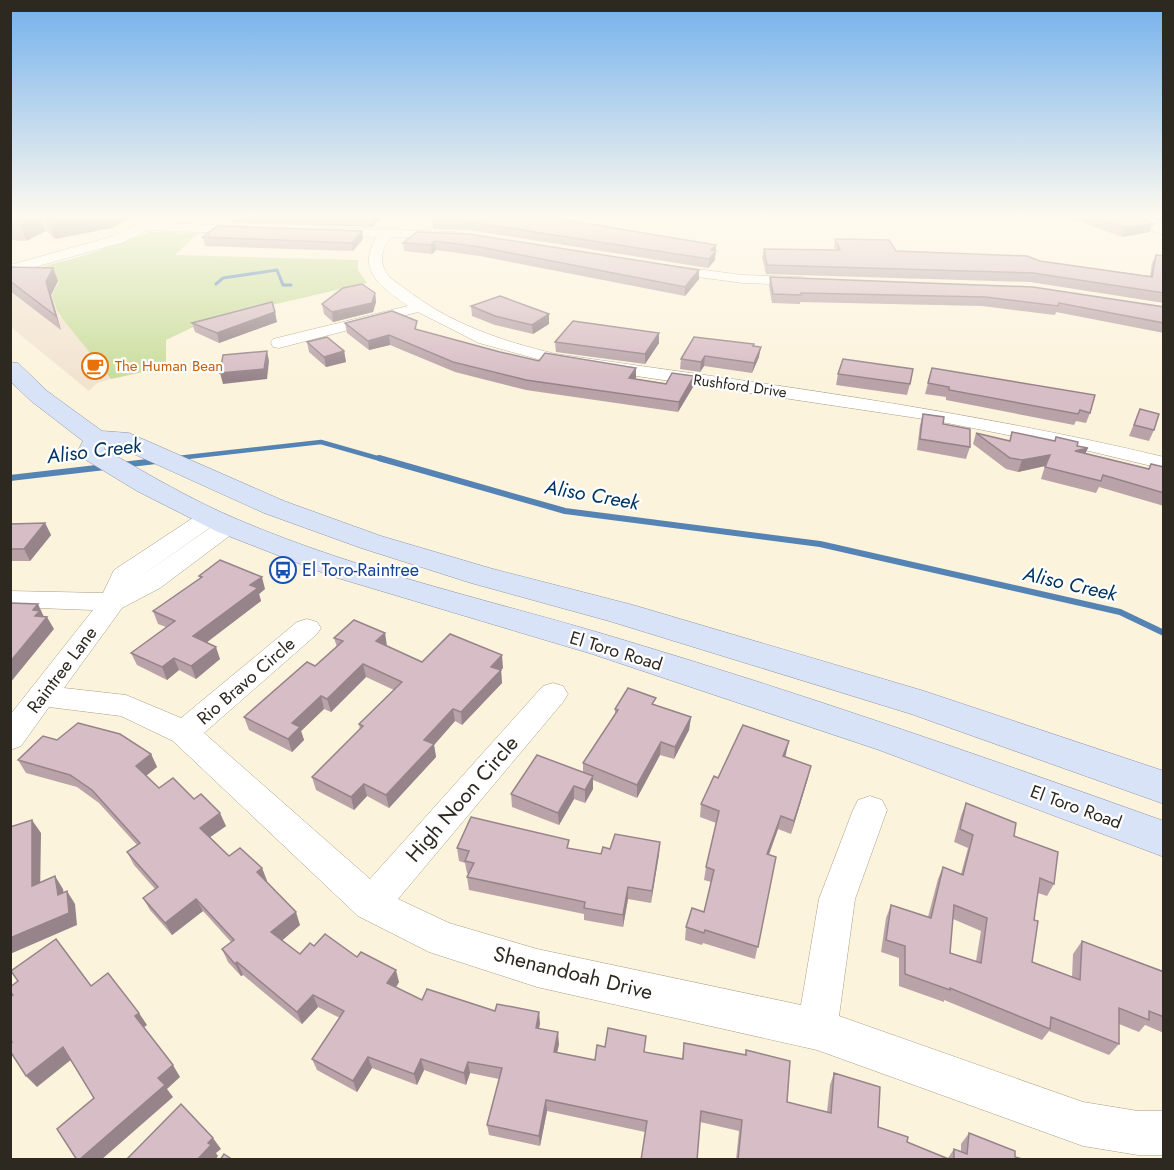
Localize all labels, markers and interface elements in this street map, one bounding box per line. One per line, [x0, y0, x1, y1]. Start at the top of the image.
cafe icon: The Human Bean [80, 351, 110, 381]
place label: The Human Bean [115, 355, 223, 377]
street label: Rushford Drive [692, 369, 788, 403]
water label: Aliso Creek [44, 431, 144, 471]
water label: Aliso Creek [542, 472, 643, 518]
bus stop icon: El Toro-Raintree [268, 555, 298, 585]
place label: El Toro-Raintree [302, 557, 419, 583]
water label: Aliso Creek [1020, 559, 1121, 609]
street label: Raintree Lane [21, 621, 103, 719]
street label: El Toro Road [566, 625, 666, 677]
street label: Rio Bravo Circle [191, 631, 301, 731]
street label: High Noon Circle [399, 729, 526, 869]
street label: El Toro Road [1027, 778, 1125, 836]
street label: Shenandoah Drive [490, 939, 656, 1007]

